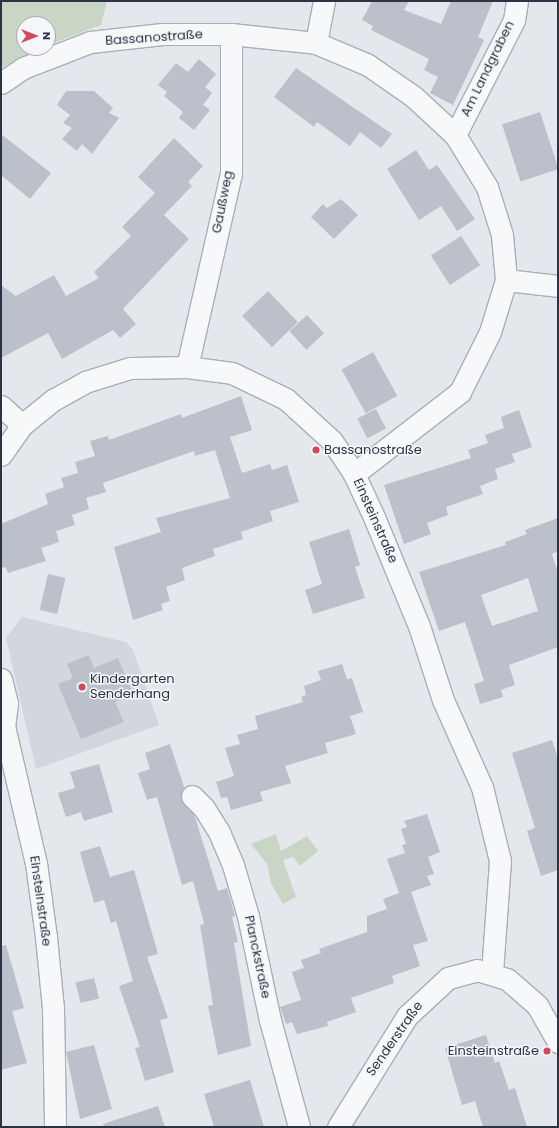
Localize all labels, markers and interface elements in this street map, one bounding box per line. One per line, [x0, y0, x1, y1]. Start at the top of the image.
north arrow [16, 16, 56, 56]
street label: Am Landgraben [458, 19, 518, 119]
street label: Bassanostraße [105, 27, 203, 49]
text: N [39, 32, 55, 40]
street label: Gaußweg [209, 169, 237, 235]
place label: Bassanostraße [324, 442, 422, 458]
marker: Bassanostraße [311, 445, 321, 455]
street label: Einsteinstraße [349, 476, 401, 566]
place label: Kindergarten Senderhang [90, 672, 175, 703]
marker: Kindergarten Senderhang [77, 682, 87, 692]
street label: Einsteinstraße [26, 855, 54, 947]
street label: Planckstraße [241, 914, 273, 1000]
street label: Senderstraße [363, 999, 427, 1079]
place label: Einsteinstraße [448, 1043, 539, 1059]
marker: Einsteinstraße [542, 1046, 552, 1056]

